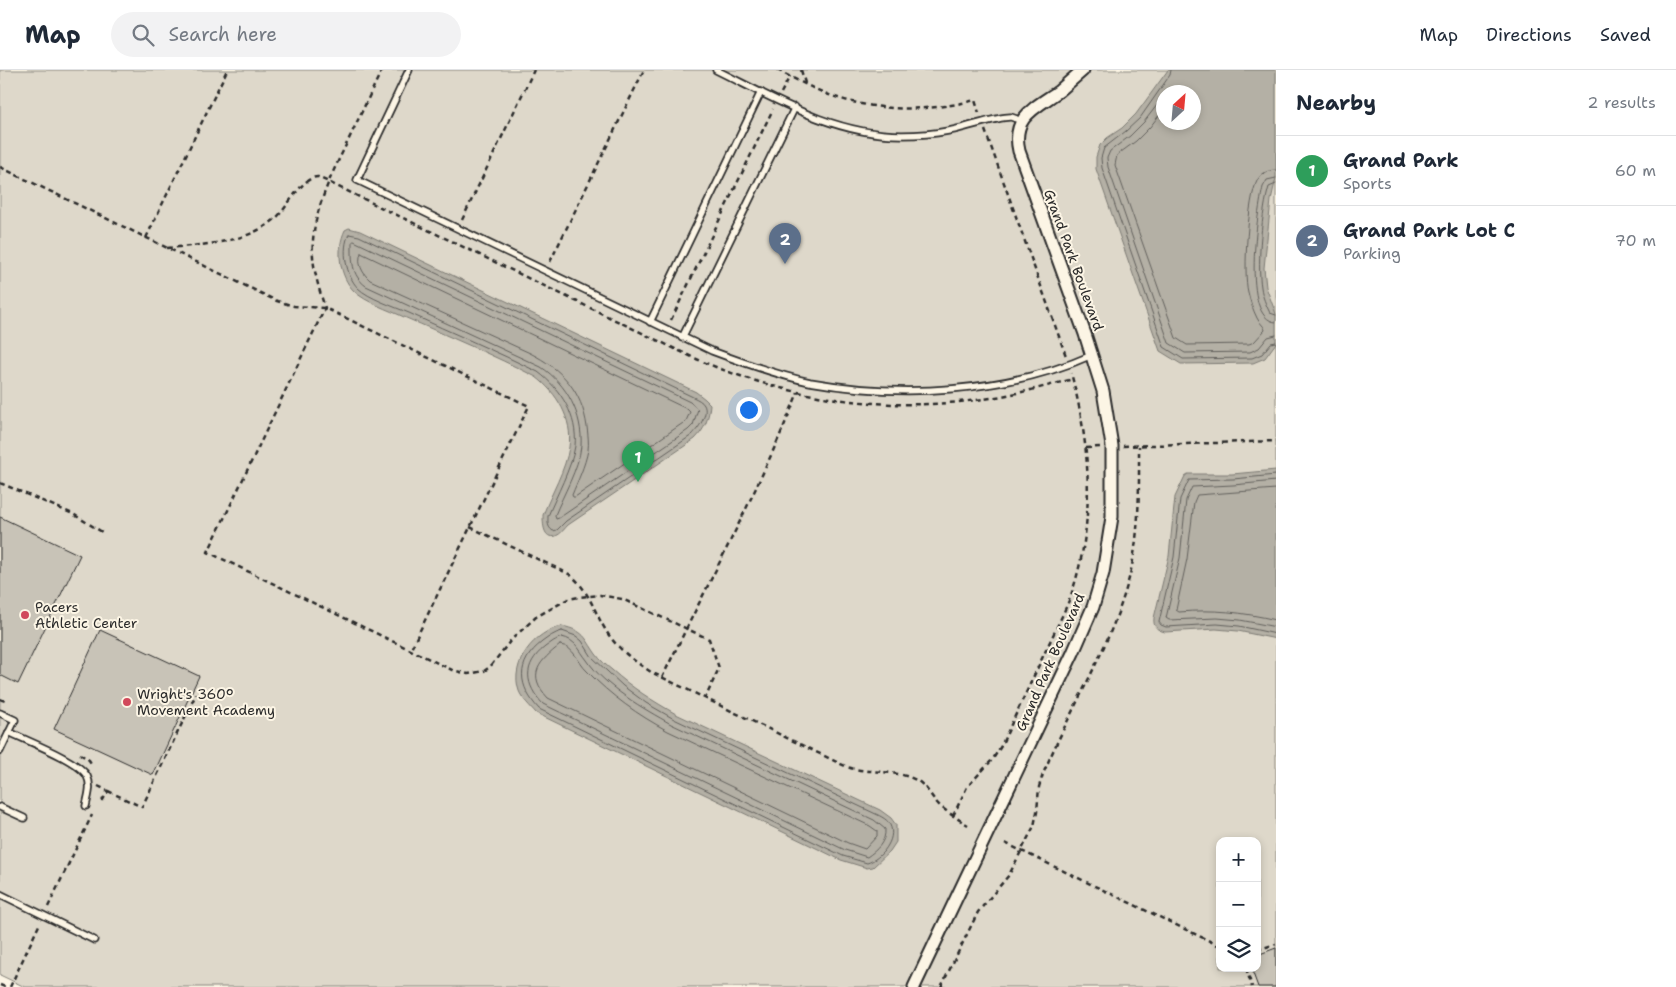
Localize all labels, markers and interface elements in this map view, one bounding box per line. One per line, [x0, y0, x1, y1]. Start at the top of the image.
search box [111, 12, 461, 57]
text: Map [25, 19, 81, 51]
icon: search [129, 21, 157, 49]
text: Search here [169, 22, 277, 47]
text: Map [1420, 23, 1458, 47]
text: Directions [1486, 23, 1572, 47]
text: Saved [1600, 23, 1651, 47]
north arrow [1156, 85, 1201, 130]
text: Nearby [1296, 89, 1376, 117]
text: 2 results [1587, 92, 1656, 113]
text: Grand Park [1343, 148, 1459, 173]
text: 1 [1308, 160, 1316, 181]
text: 60 m [1615, 160, 1656, 181]
text: Sports [1343, 173, 1392, 194]
street label: Grand Park Boulevard [1040, 187, 1108, 333]
text: Grand Park Lot C [1343, 218, 1515, 243]
pin: 2 [769, 223, 801, 264]
text: 2 [1306, 230, 1318, 251]
text: 70 m [1615, 230, 1656, 251]
text: Parking [1343, 243, 1401, 264]
your location [736, 397, 762, 423]
pin: 1 [622, 441, 654, 482]
street label: Grand Park Boulevard [1011, 590, 1089, 734]
place label: Pacers Athletic Center [35, 598, 138, 632]
marker: Pacers Athletic Center [19, 609, 31, 621]
place label: Wright's 360° Movement Academy [137, 685, 275, 719]
marker: Wright's 360° Movement Academy [121, 696, 133, 708]
map controls [1216, 837, 1261, 972]
button: + [1216, 837, 1261, 882]
button: − [1216, 882, 1261, 927]
button: layers [1216, 927, 1261, 972]

